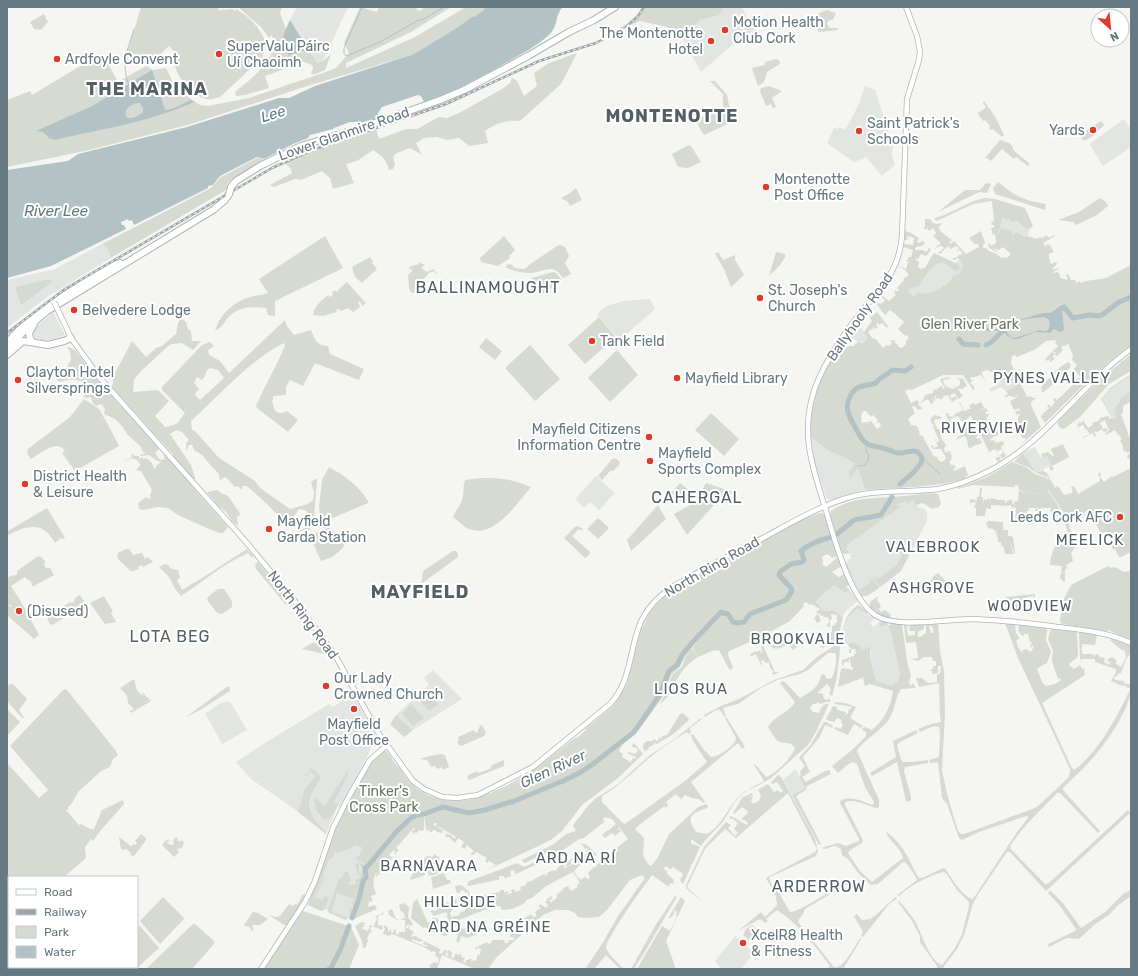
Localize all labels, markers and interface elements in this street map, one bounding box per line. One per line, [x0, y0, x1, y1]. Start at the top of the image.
north arrow [1090, 8, 1130, 48]
place label: Motion Health Club Cork [733, 14, 824, 47]
place label: The Montenotte Hotel [599, 25, 703, 58]
marker: Motion Health Club Cork [720, 25, 730, 35]
text: N [1108, 29, 1121, 44]
marker: The Montenotte Hotel [706, 36, 716, 46]
place label: SuperValu Páirc Uí Chaoimh [227, 38, 330, 71]
marker: SuperValu Páirc Uí Chaoimh [214, 49, 224, 59]
place label: Ardfoyle Convent [65, 51, 179, 68]
marker: Ardfoyle Convent [52, 54, 62, 64]
district label: THE MARINA [86, 78, 208, 100]
water label: Lee [258, 101, 288, 126]
street label: Lower Glanmire Road [276, 104, 412, 164]
district label: MONTENOTTE [605, 105, 739, 127]
place label: Saint Patrick's Schools [867, 115, 960, 148]
place label: Yards [1049, 122, 1085, 139]
marker: Yards [1088, 125, 1098, 135]
marker: Saint Patrick's Schools [854, 126, 864, 136]
place label: Montenotte Post Office [774, 171, 850, 204]
marker: Montenotte Post Office [761, 182, 771, 192]
water label: River Lee [24, 202, 89, 220]
street label: Ballyhooly Road [823, 270, 897, 364]
district label: BALLINAMOUGHT [416, 278, 560, 297]
place label: St. Joseph's Church [768, 282, 847, 315]
marker: St. Joseph's Church [755, 293, 765, 303]
place label: Belvedere Lodge [82, 302, 191, 319]
marker: Belvedere Lodge [69, 305, 79, 315]
park label: Glen River Park [921, 316, 1020, 333]
place label: Tank Field [600, 333, 665, 350]
marker: Tank Field [587, 336, 597, 346]
place label: Clayton Hotel Silversprings [26, 364, 114, 397]
district label: PYNES VALLEY [993, 369, 1111, 387]
place label: Mayfield Library [685, 370, 788, 387]
marker: Mayfield Library [672, 373, 682, 383]
marker: Clayton Hotel Silversprings [13, 375, 23, 385]
district label: RIVERVIEW [941, 419, 1027, 437]
place label: Mayfield Citizens Information Centre [517, 421, 641, 454]
marker: Mayfield Citizens Information Centre [644, 432, 654, 442]
place label: Mayfield Sports Complex [658, 445, 762, 478]
marker: Mayfield Sports Complex [645, 456, 655, 466]
place label: District Health & Leisure [33, 468, 127, 501]
marker: District Health & Leisure [20, 479, 30, 489]
district label: CAHERGAL [651, 488, 743, 507]
place label: Leeds Cork AFC [1010, 509, 1112, 526]
marker: Leeds Cork AFC [1115, 512, 1125, 522]
place label: Mayfield Garda Station [277, 513, 366, 546]
marker: Mayfield Garda Station [264, 524, 274, 534]
district label: MEELICK [1056, 531, 1124, 549]
street label: North Ring Road [662, 533, 762, 601]
district label: VALEBROOK [886, 538, 980, 556]
street label: North Ring Road [264, 567, 342, 663]
district label: ASHGROVE [889, 579, 975, 597]
district label: MAYFIELD [371, 581, 469, 603]
district label: WOODVIEW [987, 597, 1073, 615]
place label: (Disused) [27, 603, 88, 620]
marker: (Disused) [14, 606, 24, 616]
district label: LOTA BEG [130, 627, 210, 646]
district label: BROOKVALE [751, 630, 845, 648]
place label: Our Lady Crowned Church [334, 670, 443, 703]
district label: LIOS RUA [654, 680, 728, 698]
marker: Our Lady Crowned Church [321, 681, 331, 691]
marker: Mayfield Post Office [349, 704, 359, 714]
place label: Mayfield Post Office [319, 716, 389, 749]
water label: Glen River [517, 745, 590, 792]
park label: Tinker's Cross Park [349, 783, 419, 816]
district label: ARD NA RÍ [536, 849, 616, 867]
district label: BARNAVARA [380, 857, 478, 875]
legend [8, 876, 138, 968]
district label: ARDERROW [772, 877, 866, 896]
text: Road [44, 885, 72, 899]
district label: HILLSIDE [424, 893, 496, 911]
text: Railway [44, 905, 87, 919]
district label: ARD NA GRÉINE [428, 918, 552, 936]
text: Park [44, 925, 70, 939]
place label: XcelR8 Health & Fitness [751, 927, 843, 960]
marker: XcelR8 Health & Fitness [738, 938, 748, 948]
text: Water [44, 945, 76, 959]

